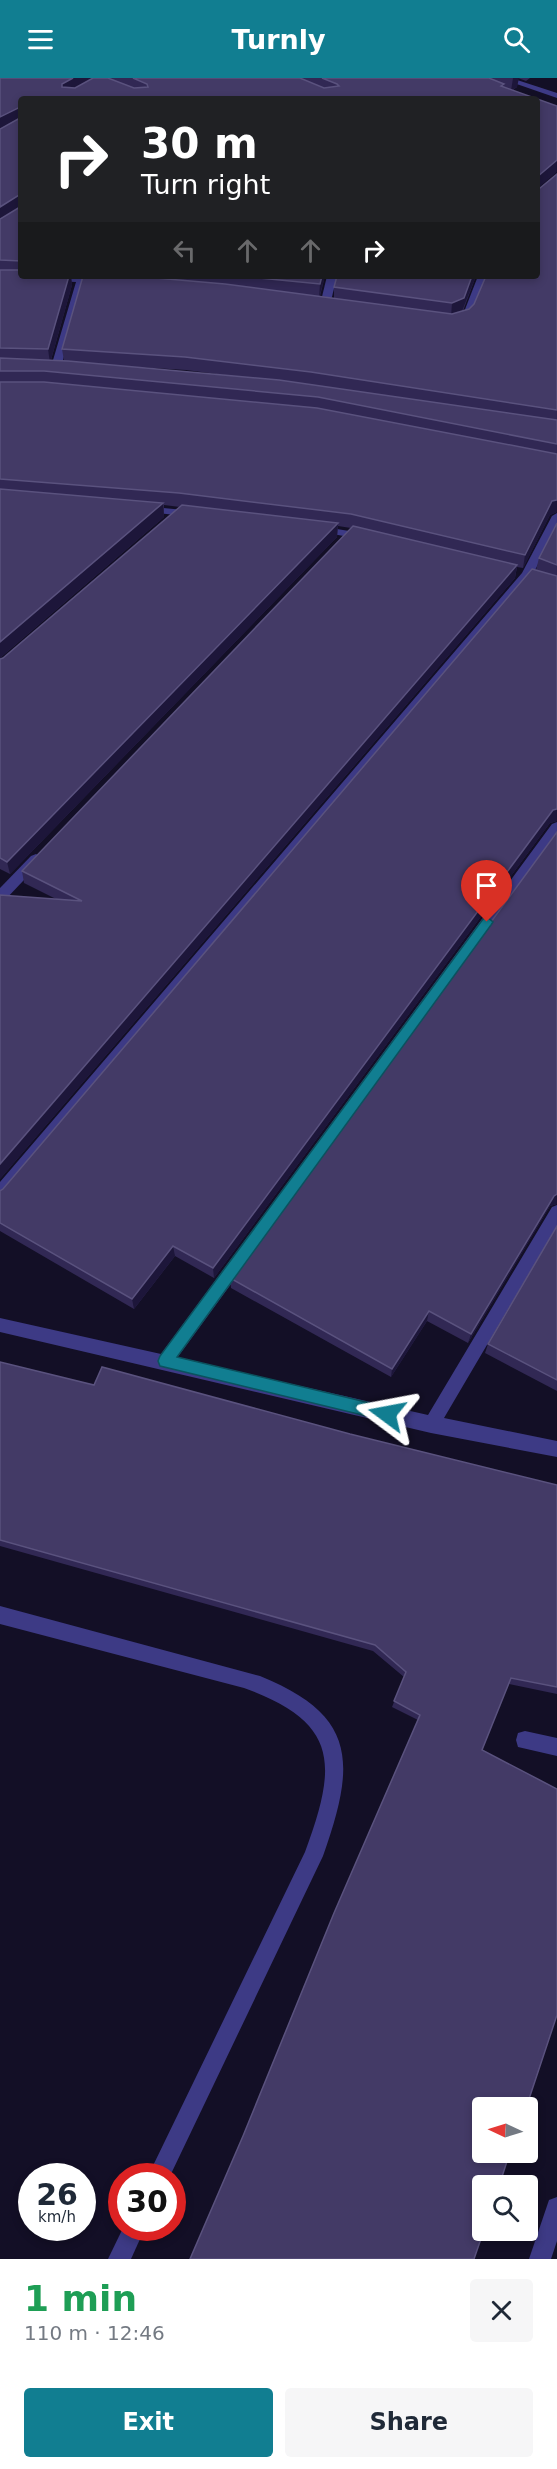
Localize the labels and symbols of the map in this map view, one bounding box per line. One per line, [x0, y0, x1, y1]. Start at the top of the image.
pin [461, 860, 512, 922]
position arrow [355, 1382, 419, 1446]
north arrow [472, 2097, 538, 2163]
speed limit sign: 30 [108, 2163, 186, 2241]

